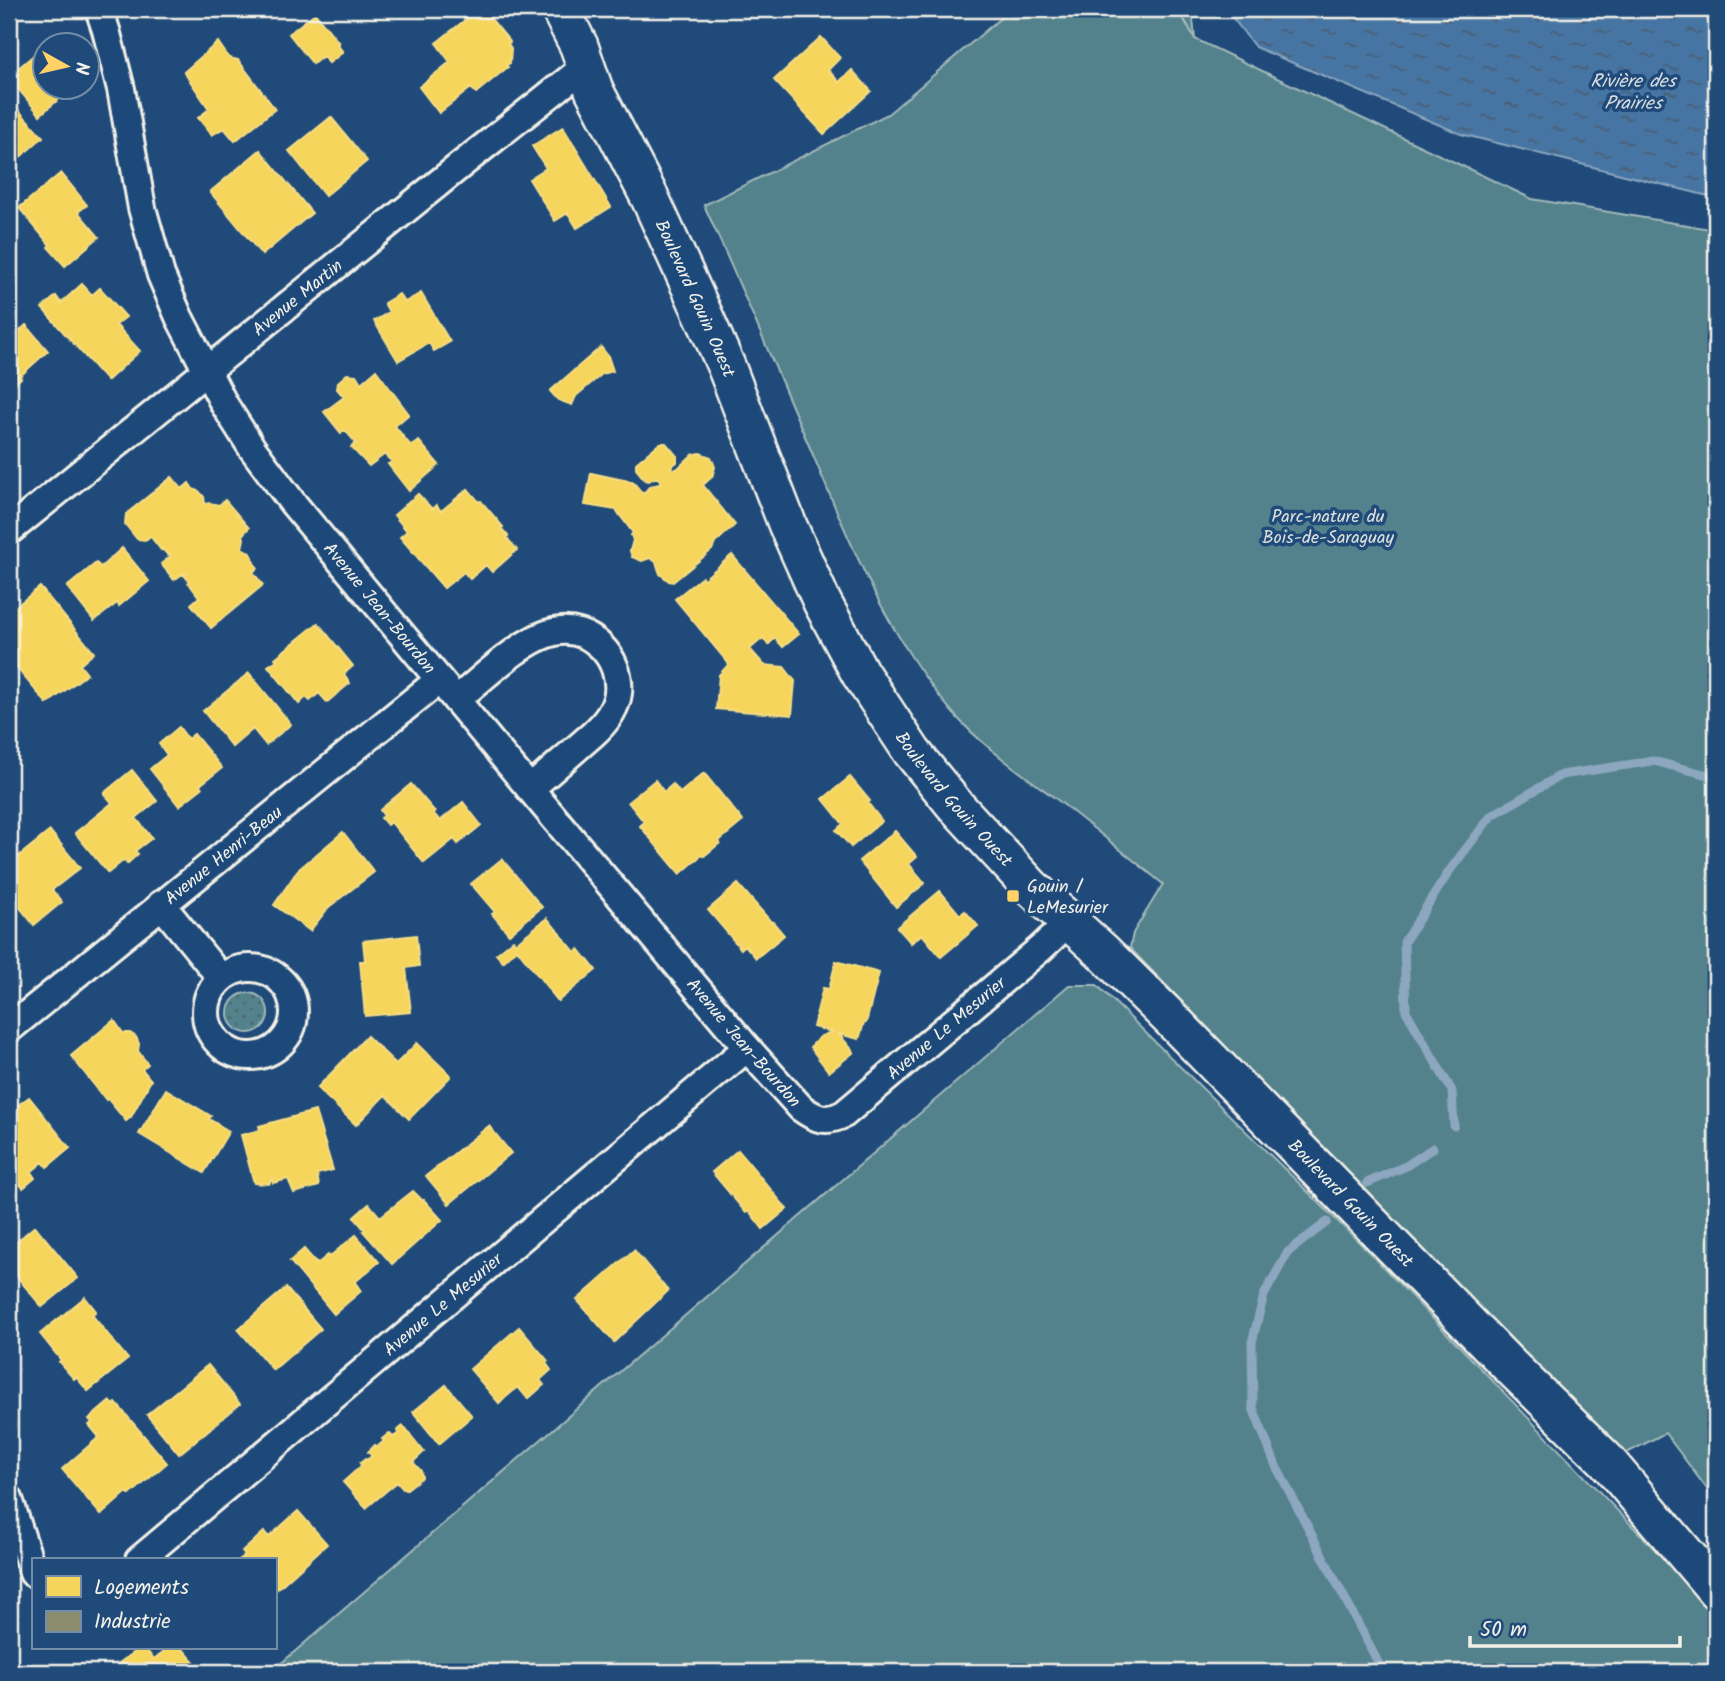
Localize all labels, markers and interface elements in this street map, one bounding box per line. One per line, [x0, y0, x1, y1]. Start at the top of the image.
north arrow [32, 32, 102, 102]
text: N [65, 60, 97, 76]
water label: Rivière des Prairies [1590, 67, 1677, 119]
street label: Boulevard Gouin Ouest [646, 215, 743, 383]
street label: Avenue Martin [246, 253, 350, 344]
park label: Parc-nature du Bois-de-Saraguay [1262, 503, 1394, 553]
street label: Avenue Jean-Bourdon [315, 536, 442, 681]
street label: Boulevard Gouin Ouest [886, 726, 1020, 875]
street label: Avenue Henri-Beau [159, 799, 290, 913]
place label: Gouin / LeMesurier [1027, 873, 1109, 923]
marker: Gouin / LeMesurier [1005, 888, 1021, 904]
street label: Avenue Le Mesurier [881, 970, 1014, 1088]
street label: Avenue Jean-Bourdon [678, 972, 807, 1115]
street label: Boulevard Gouin Ouest [1280, 1133, 1420, 1276]
street label: Avenue Le Mesurier [378, 1246, 511, 1364]
legend [32, 1558, 276, 1650]
text: Logements [94, 1572, 189, 1605]
scale bar [1470, 1604, 1680, 1648]
text: Industrie [94, 1606, 171, 1639]
text: 50 m [1480, 1614, 1527, 1647]

